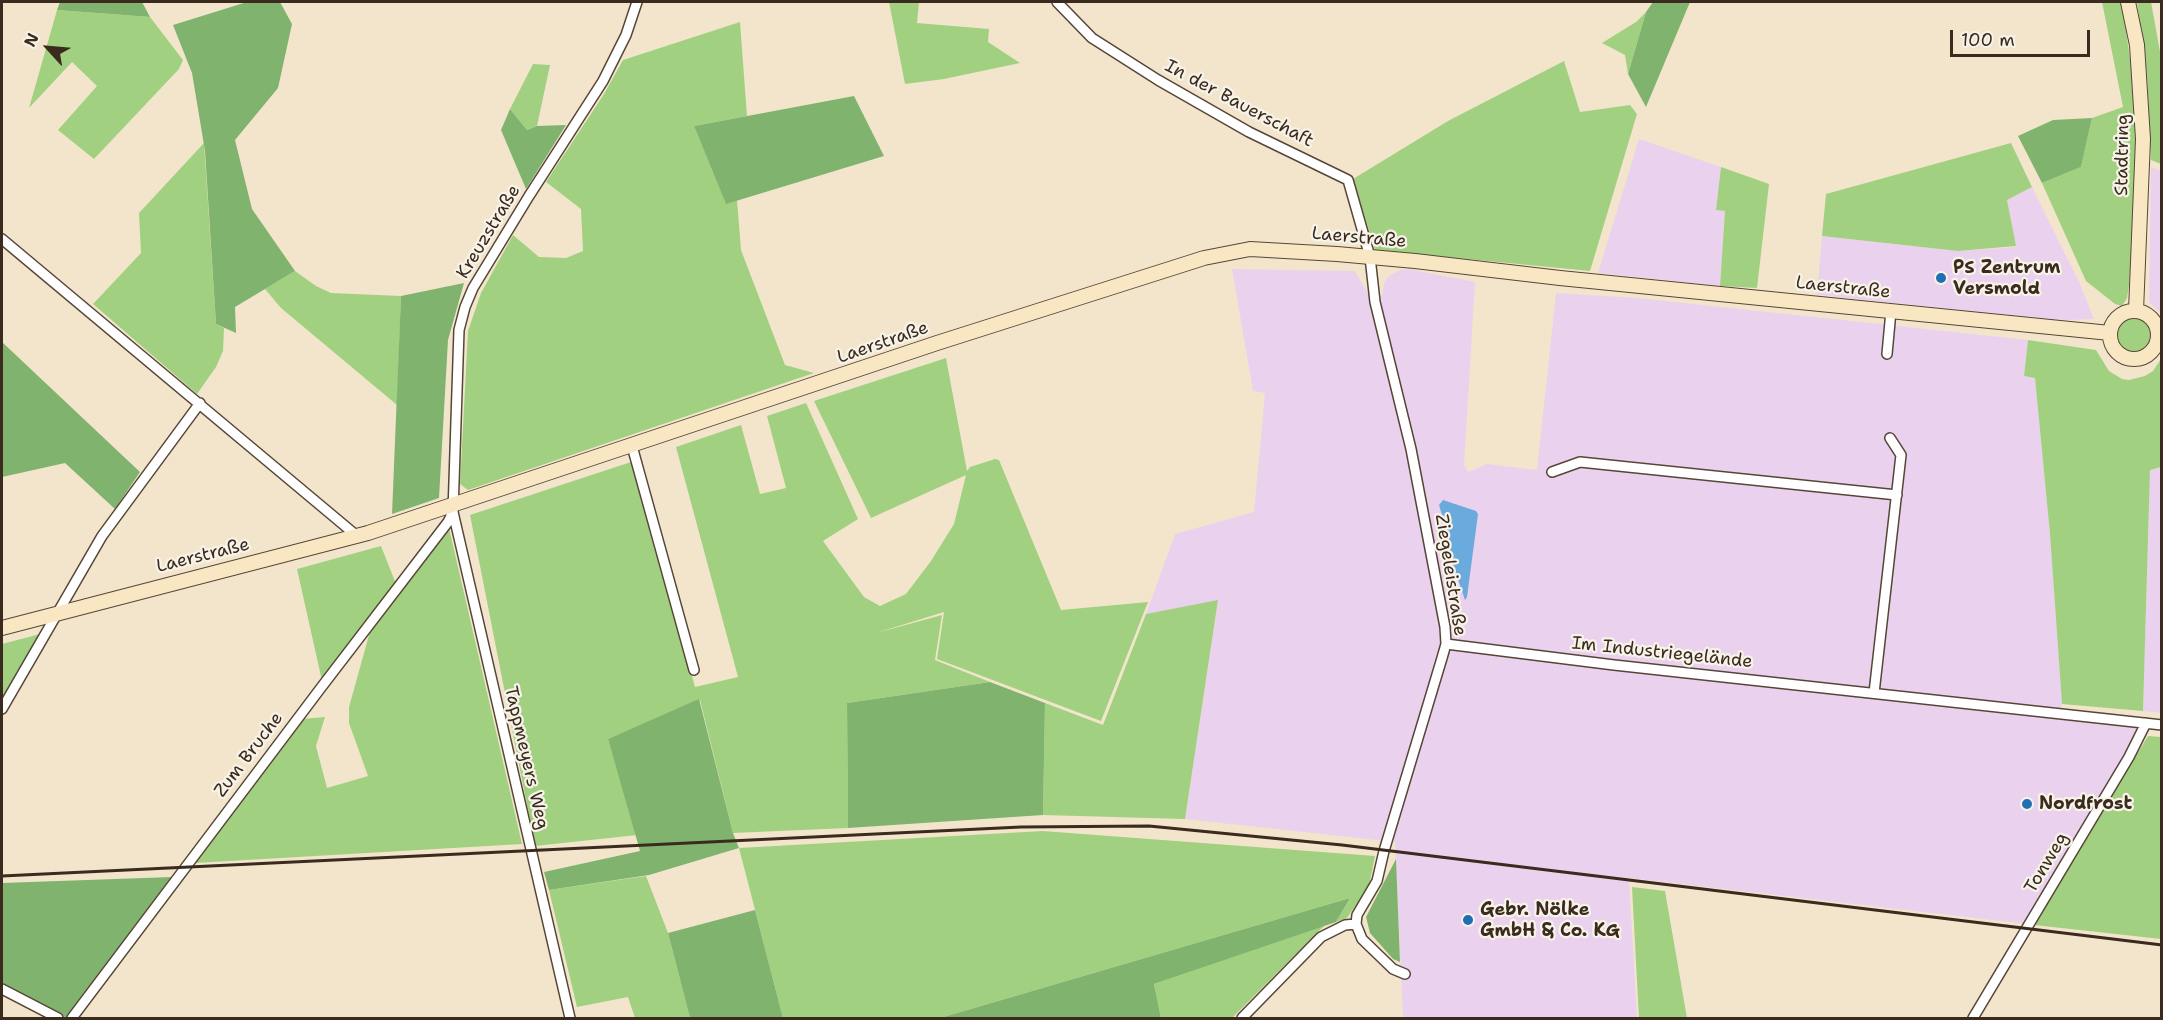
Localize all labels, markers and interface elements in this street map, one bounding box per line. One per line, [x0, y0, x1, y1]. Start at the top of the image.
north arrow [18, 18, 78, 78]
scale bar [1953, 18, 2092, 56]
text: 100 m [1961, 28, 2015, 52]
text: N [19, 30, 44, 50]
street label: In der Bauerschaft [1161, 56, 1317, 152]
street label: Stadtring [2111, 114, 2135, 196]
street label: Kreuzstraße [453, 181, 525, 283]
street label: Laerstraße [1311, 223, 1407, 253]
place label: PS Zentrum Versmold [1953, 257, 2060, 300]
marker: PS Zentrum Versmold [1934, 271, 1948, 285]
street label: Laerstraße [1795, 272, 1891, 304]
street label: Laerstraße [835, 317, 931, 369]
street label: Ziegeleistraße [1430, 512, 1470, 638]
street label: Laerstraße [154, 534, 252, 578]
street label: Im Industriegelände [1571, 633, 1753, 673]
street label: Tappmeyers Weg [499, 684, 553, 832]
street label: Zum Bruche [210, 708, 288, 802]
place label: Nordfrost [2039, 793, 2132, 815]
marker: Nordfrost [2020, 797, 2034, 811]
street label: Tonweg [2020, 829, 2074, 897]
place label: Gebr. Nölke GmbH & Co. KG [1480, 899, 1620, 942]
marker: Gebr. Nölke GmbH & Co. KG [1461, 913, 1475, 927]

